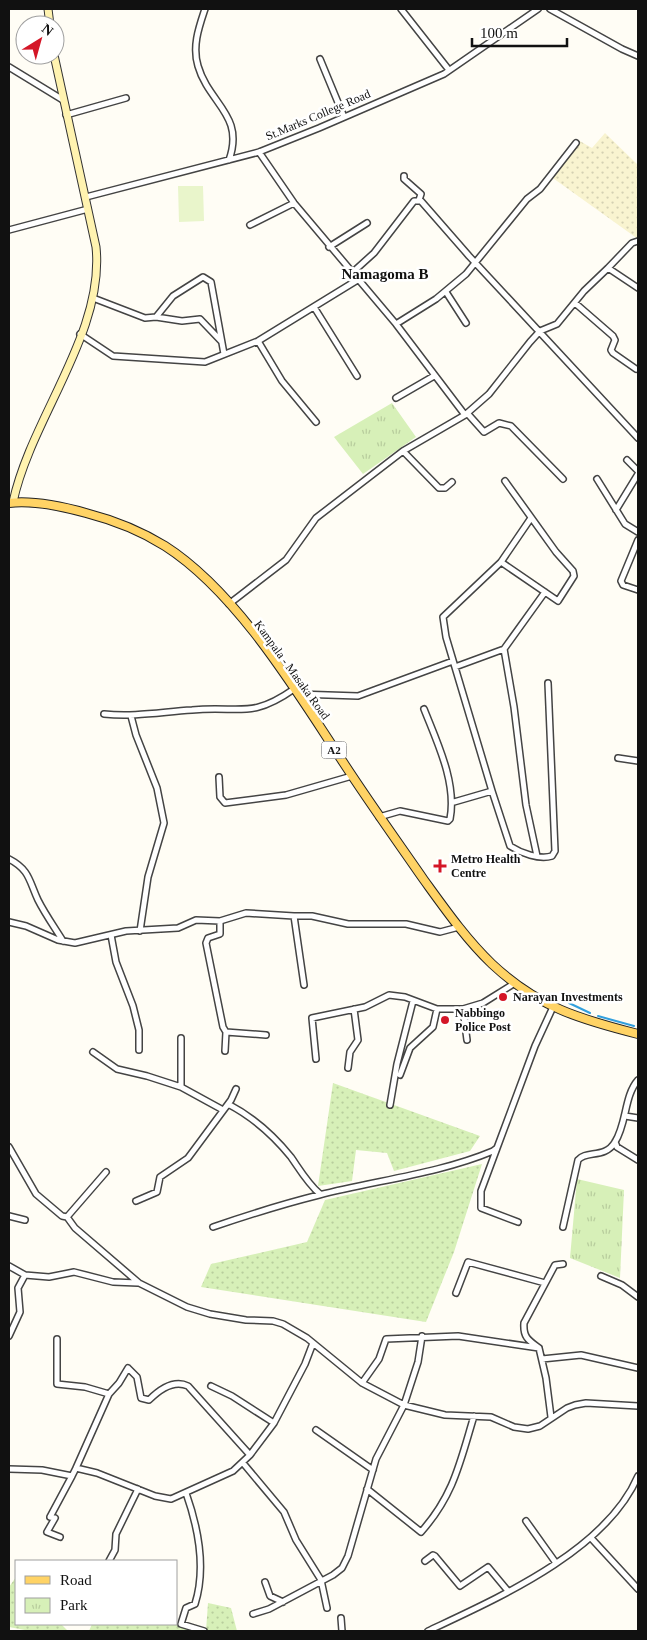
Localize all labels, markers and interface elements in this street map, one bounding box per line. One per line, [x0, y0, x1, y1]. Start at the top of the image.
north arrow [15, 15, 65, 65]
scale bar [472, 15, 567, 47]
text: N [39, 21, 56, 39]
text: 100 m [480, 25, 518, 41]
street label: St.Marks College Road [264, 87, 372, 143]
district label: Namagoma B [341, 266, 429, 282]
street label: Kampala - Masaka Road [251, 618, 333, 722]
road number: A2 [322, 742, 346, 758]
place label: Metro Health Centre [451, 852, 521, 880]
marker: Metro Health Centre [433, 859, 447, 873]
place label: Narayan Investments [513, 990, 623, 1004]
marker: Narayan Investments [497, 991, 509, 1003]
place label: Nabbingo Police Post [455, 1006, 511, 1034]
marker: Nabbingo Police Post [439, 1014, 451, 1026]
legend [15, 1560, 178, 1625]
text: Road [60, 1572, 92, 1588]
text: Park [60, 1597, 88, 1613]

